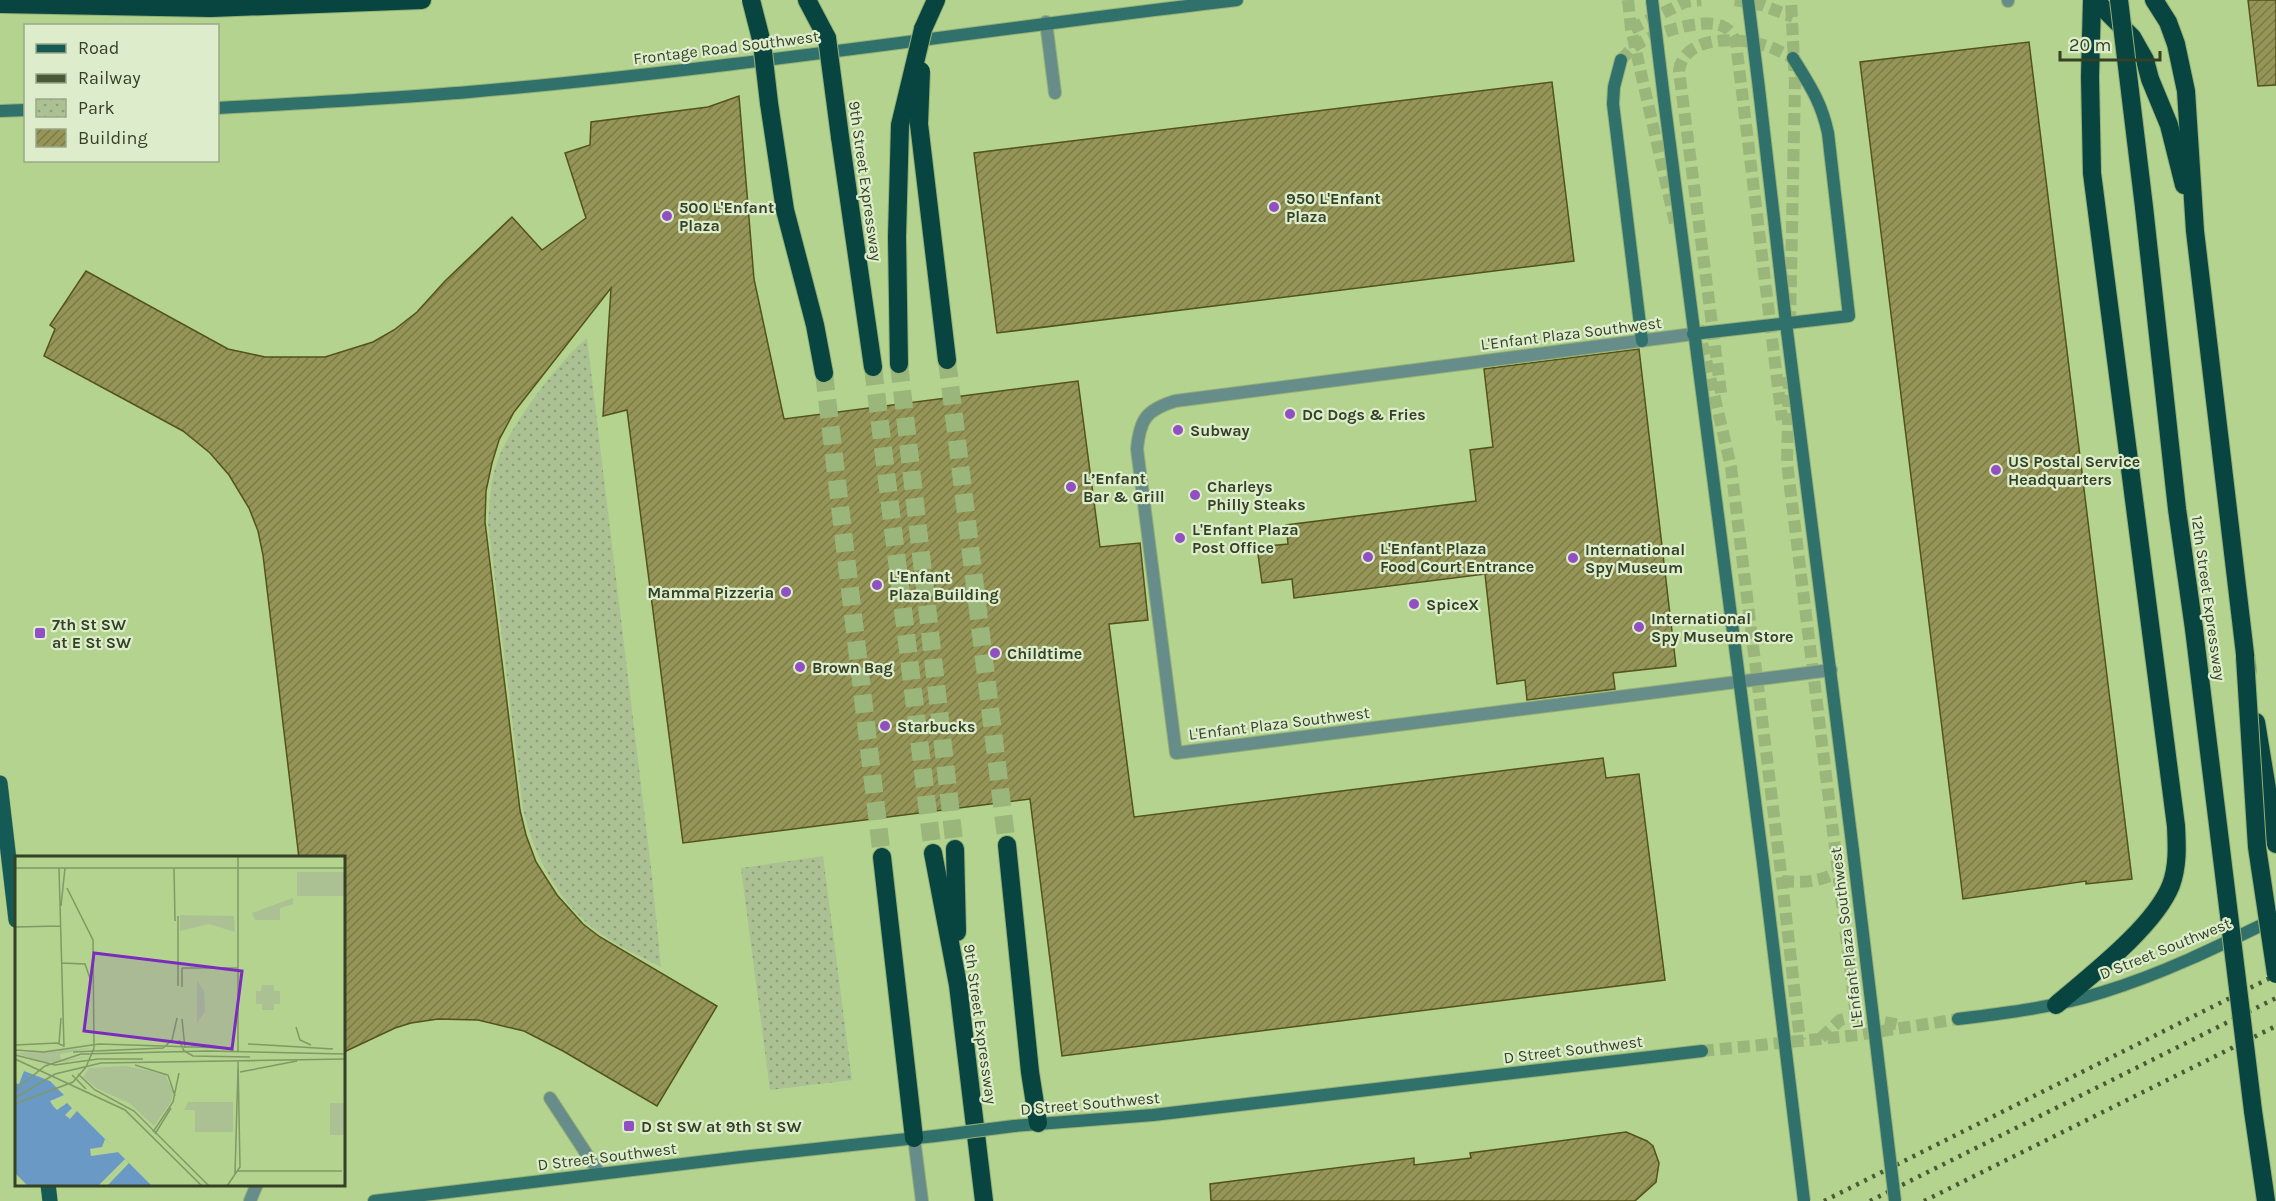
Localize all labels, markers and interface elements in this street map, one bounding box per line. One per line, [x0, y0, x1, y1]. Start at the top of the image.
legend [24, 24, 219, 162]
scale bar [2060, 24, 2160, 62]
street label: Frontage Road Southwest [632, 27, 820, 68]
text: 20 m [2069, 34, 2111, 56]
text: Road [78, 37, 119, 59]
text: Railway [78, 67, 141, 89]
text: Park [78, 97, 115, 119]
street label: 9th Street Expressway [845, 100, 886, 263]
text: Building [78, 127, 148, 149]
place label: 950 L'Enfant Plaza [1286, 189, 1381, 226]
place label: 500 L'Enfant Plaza [679, 198, 774, 235]
marker: 950 L'Enfant Plaza [1267, 200, 1281, 214]
marker: 500 L'Enfant Plaza [660, 209, 674, 223]
street label: L'Enfant Plaza Southwest [1479, 313, 1663, 354]
place label: DC Dogs & Fries [1302, 405, 1426, 424]
marker: DC Dogs & Fries [1283, 407, 1297, 421]
place label: Subway [1190, 421, 1250, 440]
marker: Subway [1171, 423, 1185, 437]
place label: US Postal Service Headquarters [2008, 452, 2140, 489]
marker: US Postal Service Headquarters [1989, 463, 2003, 477]
place label: L’Enfant Bar & Grill [1083, 469, 1165, 506]
place label: Charleys Philly Steaks [1207, 477, 1306, 514]
marker: L’Enfant Bar & Grill [1064, 480, 1078, 494]
marker: Charleys Philly Steaks [1188, 488, 1202, 502]
street label: 12th Street Expressway [2187, 514, 2230, 683]
place label: L'Enfant Plaza Post Office [1192, 520, 1299, 557]
marker: L'Enfant Plaza Post Office [1173, 531, 1187, 545]
place label: L'Enfant Plaza Food Court Entrance [1380, 539, 1534, 576]
place label: International Spy Museum [1585, 540, 1685, 577]
marker: L'Enfant Plaza Food Court Entrance [1361, 550, 1375, 564]
marker: International Spy Museum [1566, 551, 1580, 565]
place label: L'Enfant Plaza Building [889, 567, 999, 604]
marker: L'Enfant Plaza Building [870, 578, 884, 592]
place label: Mamma Pizzeria [647, 583, 774, 602]
marker: Mamma Pizzeria [779, 585, 793, 599]
place label: SpiceX [1426, 595, 1479, 614]
marker: SpiceX [1407, 597, 1421, 611]
place label: International Spy Museum Store [1651, 609, 1794, 646]
place label: 7th St SW at E St SW [52, 615, 131, 652]
marker: International Spy Museum Store [1632, 620, 1646, 634]
marker: 7th St SW at E St SW [33, 626, 47, 640]
place label: Childtime [1007, 644, 1082, 663]
marker: Childtime [988, 646, 1002, 660]
place label: Brown Bag [812, 658, 893, 677]
marker: Brown Bag [793, 660, 807, 674]
street label: L'Enfant Plaza Southwest [1187, 703, 1371, 744]
place label: Starbucks [897, 717, 975, 736]
marker: Starbucks [878, 719, 892, 733]
street label: L'Enfant Plaza Southwest [1826, 846, 1867, 1030]
inset map [15, 856, 345, 1186]
street label: D Street Southwest [2097, 913, 2234, 984]
street label: 9th Street Expressway [960, 943, 1001, 1106]
street label: D Street Southwest [1502, 1032, 1644, 1067]
street label: D Street Southwest [1019, 1088, 1161, 1119]
place label: D St SW at 9th St SW [641, 1117, 802, 1136]
marker: D St SW at 9th St SW [622, 1119, 636, 1133]
street label: D Street Southwest [536, 1139, 678, 1174]

